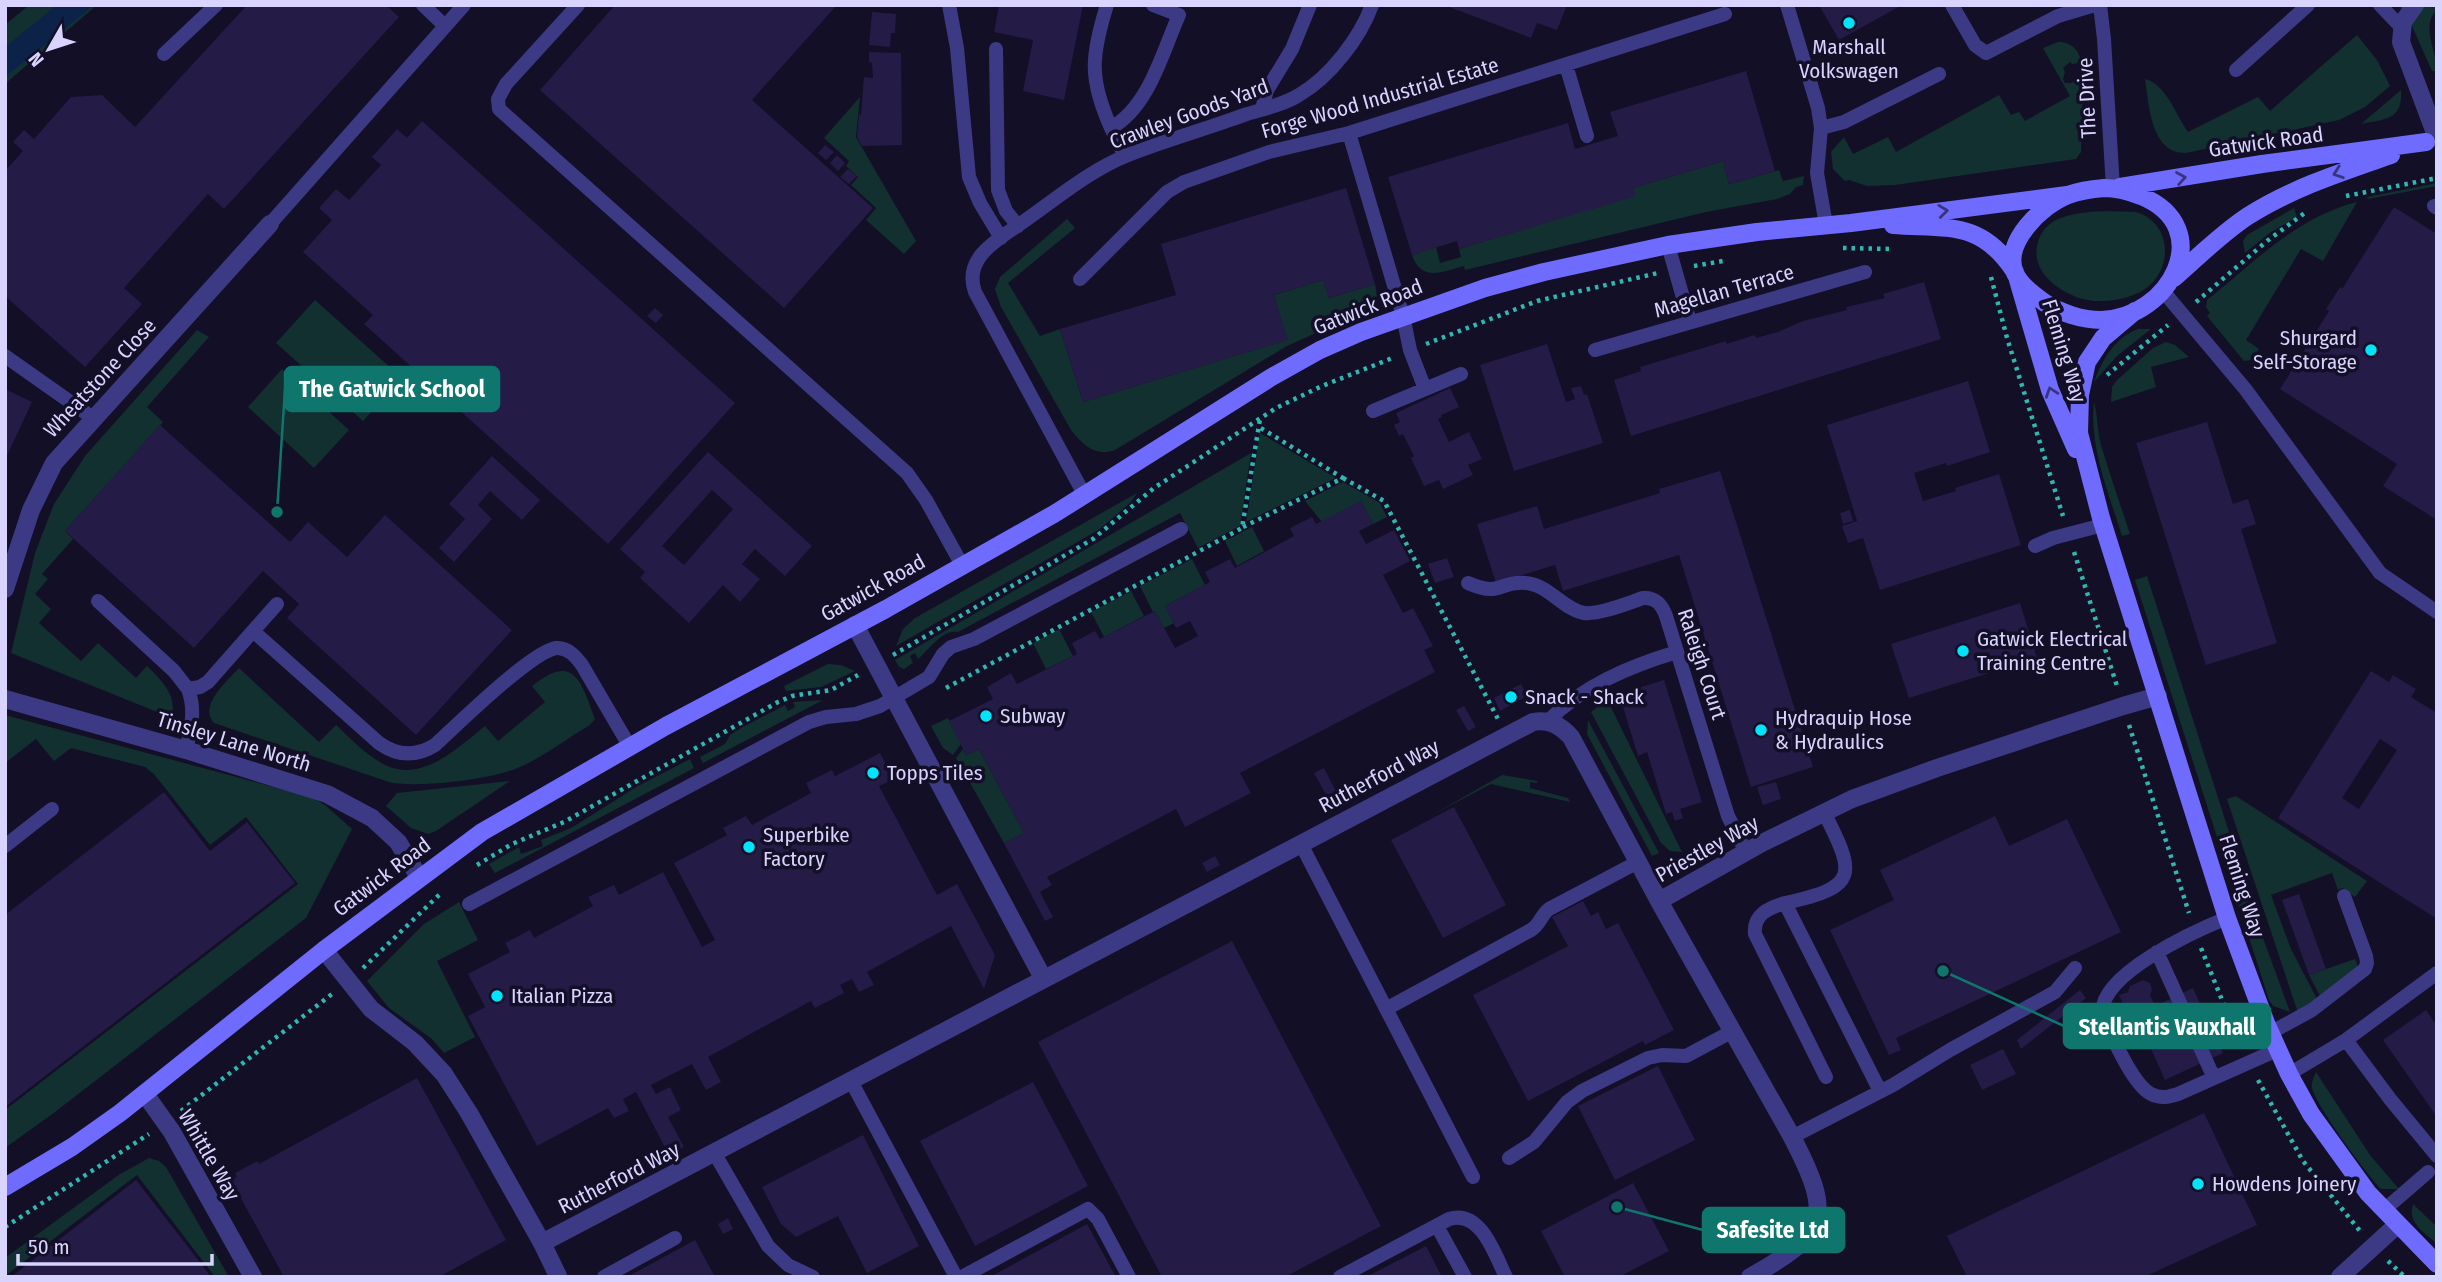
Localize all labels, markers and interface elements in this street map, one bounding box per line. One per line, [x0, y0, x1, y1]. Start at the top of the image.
north arrow [14, 14, 84, 84]
marker: Marshall Volkswagen [1841, 15, 1857, 31]
place label: Marshall Volkswagen [1799, 34, 1899, 84]
text: N [24, 48, 49, 71]
street label: Forge Wood Industrial Estate [1258, 52, 1502, 144]
street label: The Drive [2072, 57, 2102, 139]
street label: Crawley Goods Yard [1106, 73, 1272, 155]
street label: Gatwick Road [2207, 121, 2325, 163]
one-way arrow [2333, 165, 2345, 179]
one-way arrow [2175, 171, 2187, 186]
one-way arrow [1937, 204, 1949, 219]
street label: Magellan Terrace [1651, 259, 1797, 323]
street label: Gatwick Road [1310, 273, 1426, 341]
street label: Fleming Way [2036, 296, 2092, 406]
street label: Wheatstone Close [38, 313, 162, 443]
place label: Shurgard Self-Storage [2253, 325, 2357, 375]
marker: Shurgard Self-Storage [2363, 342, 2379, 358]
callout: The Gatwick School [285, 367, 499, 411]
text: The Gatwick School [299, 375, 486, 403]
one-way arrow [2045, 387, 2059, 399]
street label: Gatwick Road [816, 549, 930, 627]
street label: Raleigh Court [1672, 605, 1732, 723]
place label: Gatwick Electrical Training Centre [1977, 626, 2128, 676]
marker: Gatwick Electrical Training Centre [1955, 643, 1971, 659]
place label: Snack - Shack [1525, 684, 1644, 710]
marker: Snack - Shack [1503, 689, 1519, 705]
place label: Subway [1000, 703, 1066, 729]
place label: Hydraquip Hose & Hydraulics [1775, 705, 1912, 755]
street label: Tinsley Lane North [154, 706, 314, 778]
marker: Subway [978, 708, 994, 724]
marker: Hydraquip Hose & Hydraulics [1753, 722, 1769, 738]
street label: Rutherford Way [1314, 733, 1444, 819]
place label: Topps Tiles [887, 760, 983, 786]
marker: Topps Tiles [865, 765, 881, 781]
street label: Priestley Way [1651, 810, 1764, 888]
place label: Superbike Factory [763, 822, 850, 872]
street label: Fleming Way [2213, 831, 2271, 941]
street label: Gatwick Road [328, 832, 436, 922]
marker: Superbike Factory [741, 839, 757, 855]
place label: Italian Pizza [511, 983, 613, 1009]
marker: Italian Pizza [489, 988, 505, 1004]
callout: Stellantis Vauxhall [2064, 1004, 2270, 1048]
text: Stellantis Vauxhall [2078, 1013, 2256, 1041]
street label: Whittle Way [173, 1105, 246, 1206]
street label: Rutherford Way [554, 1136, 685, 1220]
place label: Howdens Joinery [2212, 1171, 2357, 1197]
marker: Howdens Joinery [2190, 1176, 2206, 1192]
callout: Safesite Ltd [1703, 1208, 1844, 1252]
text: Safesite Ltd [1717, 1216, 1829, 1244]
scale bar [18, 1222, 212, 1266]
text: 50 m [28, 1234, 70, 1260]

